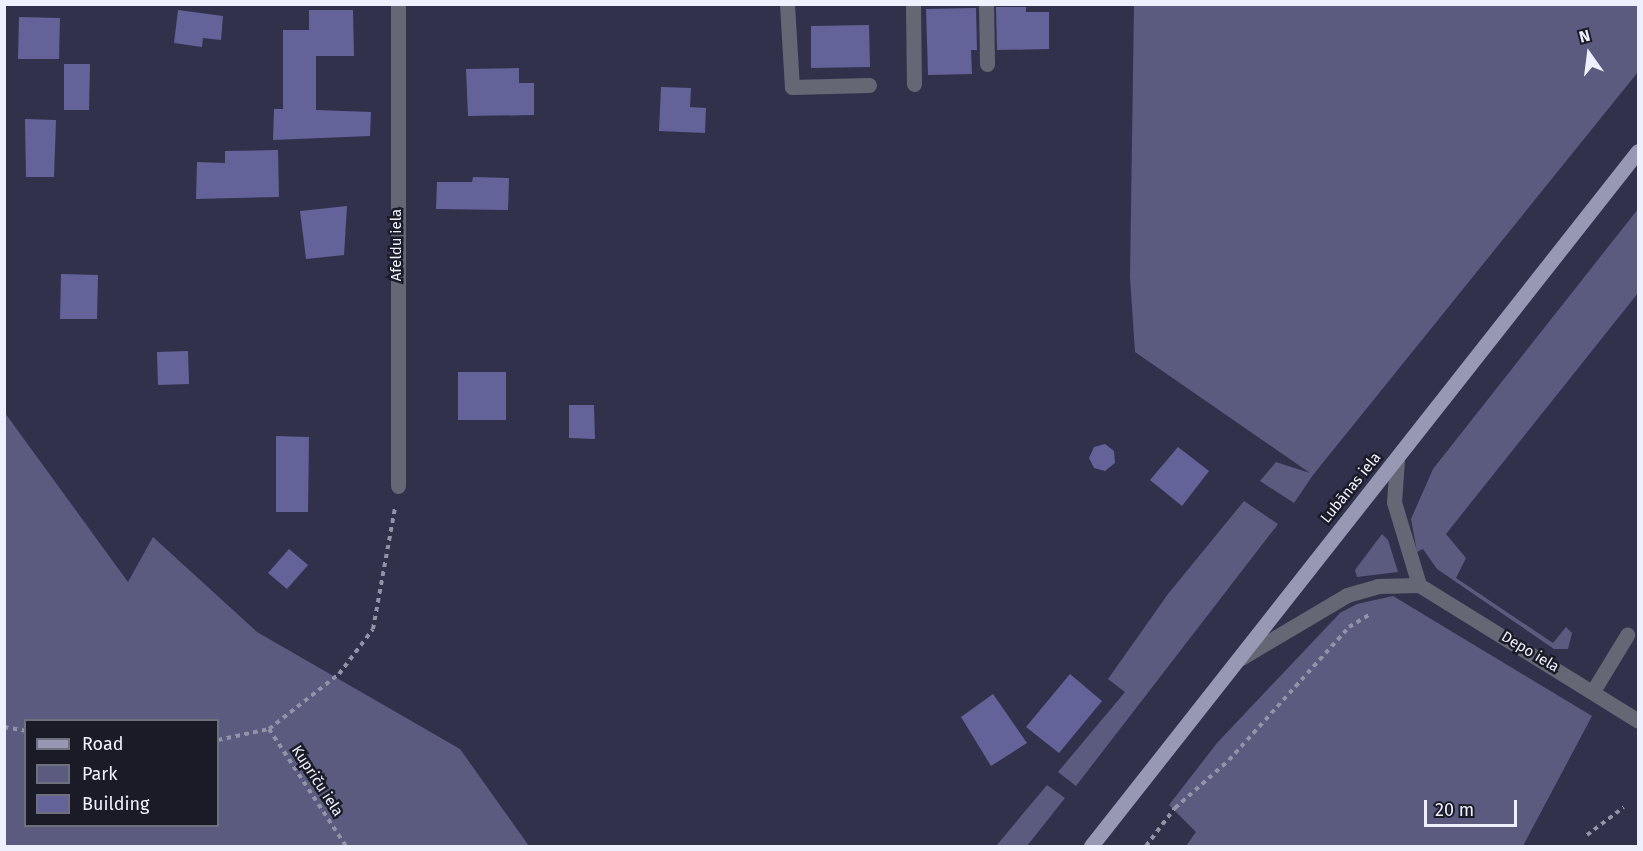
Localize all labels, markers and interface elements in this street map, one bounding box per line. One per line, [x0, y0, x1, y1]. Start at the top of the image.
north arrow [1559, 24, 1619, 84]
text: N [1577, 26, 1592, 47]
street label: Afeldu iela [388, 209, 406, 281]
street label: Lubānas iela [1317, 449, 1385, 527]
street label: Depo iela [1498, 628, 1562, 676]
legend [24, 719, 219, 827]
text: Road [82, 733, 124, 755]
street label: Kupriču iela [287, 742, 347, 820]
text: Park [82, 763, 117, 785]
scale bar [1427, 788, 1520, 826]
text: Building [82, 793, 149, 815]
text: 20 m [1435, 799, 1474, 821]

